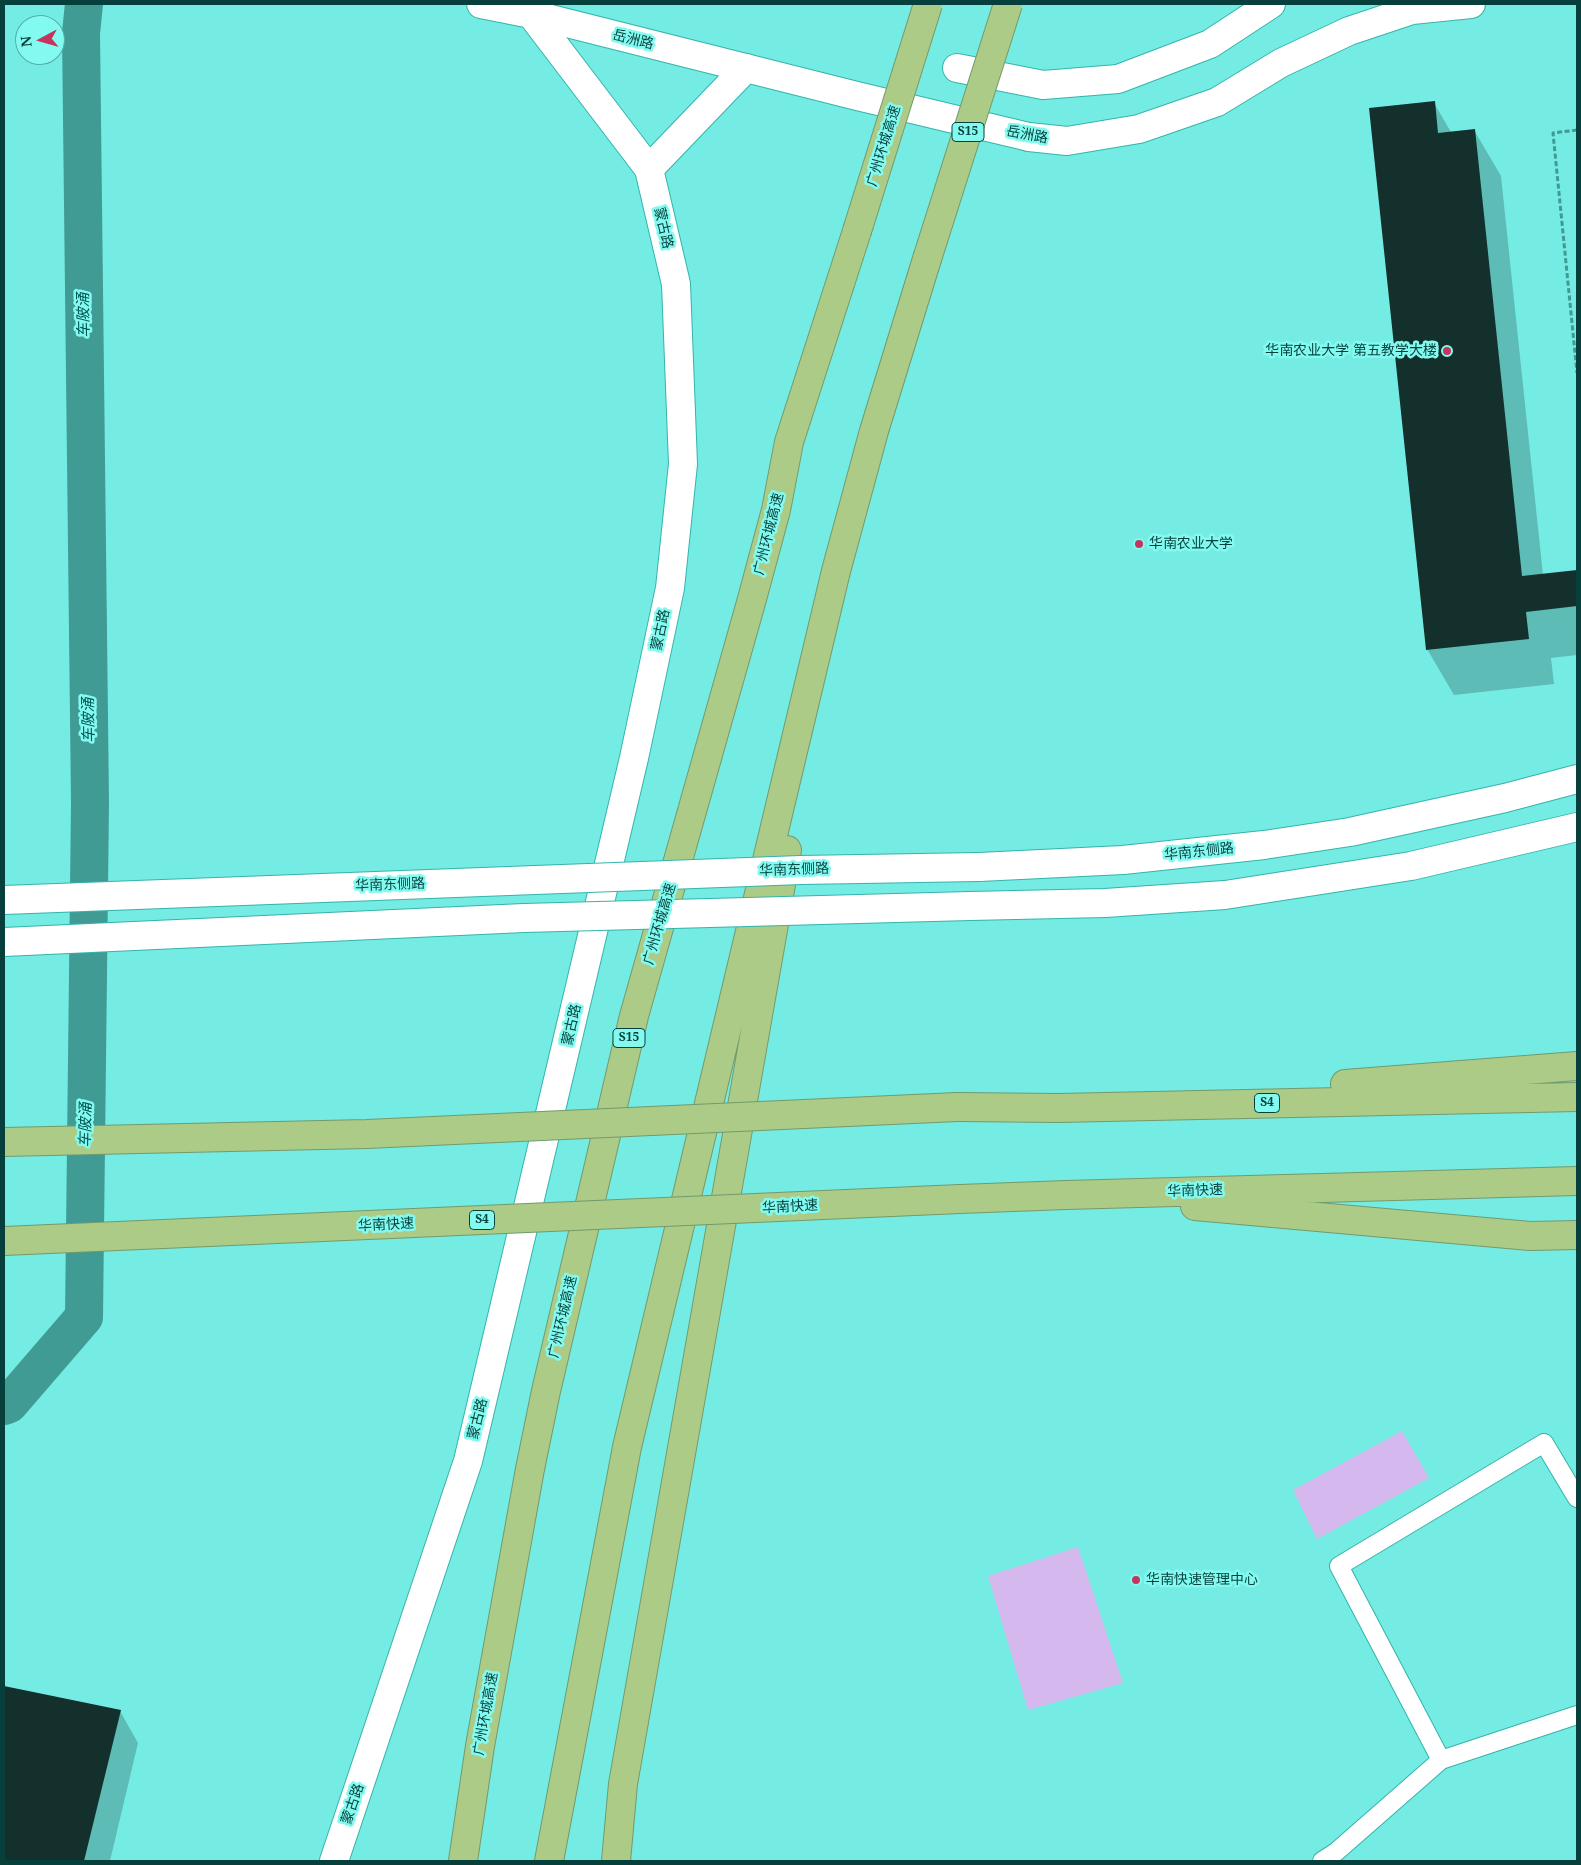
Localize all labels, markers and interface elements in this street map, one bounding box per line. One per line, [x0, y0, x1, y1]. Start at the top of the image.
north arrow [15, 15, 65, 65]
street label: 岳洲路 [611, 27, 655, 53]
text: N [16, 35, 36, 48]
street label: 广州环城高速 [864, 103, 904, 189]
road number: S15 [952, 122, 984, 142]
street label: 岳洲路 [1005, 123, 1049, 147]
street label: 蒙古路 [650, 206, 676, 250]
water label: 车陂涌 [75, 292, 93, 338]
place label: 华南农业大学 第五教学大楼 [1265, 343, 1437, 359]
marker: 华南农业大学 第五教学大楼 [1441, 345, 1453, 357]
street label: 广州环城高速 [751, 491, 787, 577]
place label: 华南农业大学 [1149, 536, 1233, 552]
marker: 华南农业大学 [1133, 538, 1145, 550]
street label: 蒙古路 [648, 608, 674, 652]
water label: 车陂涌 [80, 697, 98, 743]
street label: 华南东侧路 [1163, 840, 1235, 864]
street label: 华南东侧路 [759, 860, 829, 880]
street label: 华南东侧路 [355, 875, 425, 895]
street label: 广州环城高速 [640, 881, 680, 967]
street label: 蒙古路 [559, 1003, 585, 1047]
road number: S15 [613, 1028, 645, 1048]
road number: S4 [1254, 1094, 1280, 1112]
water label: 车陂涌 [77, 1102, 95, 1148]
street label: 华南快速 [1167, 1182, 1223, 1200]
street label: 华南快速 [762, 1197, 818, 1217]
road number: S4 [470, 1210, 494, 1230]
street label: 华南快速 [358, 1215, 414, 1235]
street label: 广州环城高速 [545, 1274, 581, 1360]
street label: 蒙古路 [465, 1397, 491, 1441]
place label: 华南快速管理中心 [1146, 1572, 1258, 1588]
marker: 华南快速管理中心 [1130, 1574, 1142, 1586]
street label: 广州环城高速 [470, 1671, 502, 1757]
street label: 蒙古路 [338, 1781, 368, 1827]

